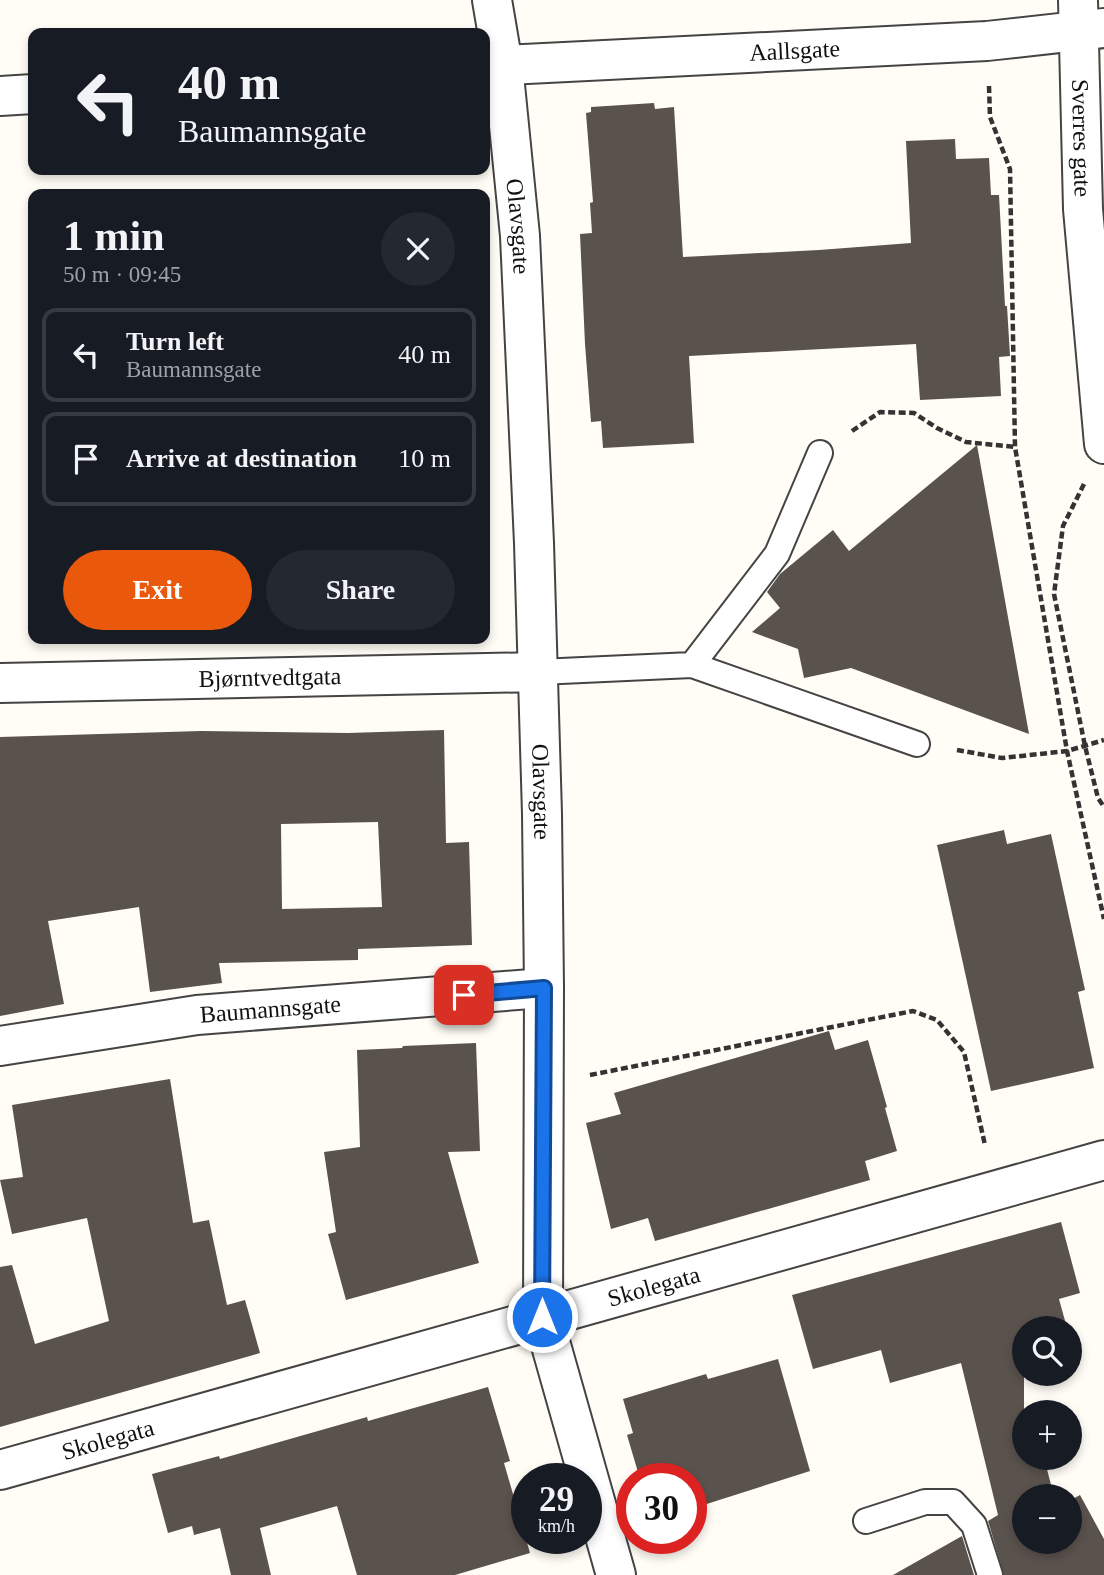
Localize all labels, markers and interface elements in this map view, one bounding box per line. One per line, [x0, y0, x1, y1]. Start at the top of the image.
street label: Aallsgate [749, 35, 841, 66]
text: 40 m [178, 55, 280, 110]
icon: left [63, 56, 154, 147]
street label: Sverres gate [1067, 79, 1096, 197]
text: Baumannsgate [178, 113, 366, 149]
street label: Olavsgate [501, 177, 535, 275]
button: close [381, 212, 455, 286]
text: 1 min [63, 213, 165, 259]
text: 50 m · 09:45 [63, 262, 181, 287]
text: Turn left [126, 327, 224, 356]
icon: left [67, 336, 105, 374]
text: 40 m [398, 340, 451, 369]
text: Baumannsgate [126, 357, 261, 382]
icon: arrive [67, 440, 105, 478]
text: Arrive at destination [126, 444, 357, 473]
text: 10 m [398, 444, 451, 473]
button: Exit [63, 550, 252, 630]
button: Share [266, 550, 455, 630]
street label: Bjørntvedtgata [198, 663, 342, 692]
street label: Olavsgate [527, 743, 555, 840]
pin [434, 965, 494, 1025]
icon: arrive [445, 976, 483, 1014]
street label: Baumannsgate [199, 991, 342, 1028]
street label: Skolegata [605, 1261, 703, 1312]
position arrow [505, 1280, 579, 1354]
map controls [1012, 1316, 1082, 1554]
button: search [1012, 1316, 1082, 1386]
button: + [1012, 1400, 1082, 1470]
street label: Skolegata [59, 1414, 157, 1465]
speed limit sign: 30 [616, 1463, 707, 1554]
text: 29 [539, 1480, 574, 1519]
button: − [1012, 1484, 1082, 1554]
text: km/h [538, 1516, 575, 1536]

